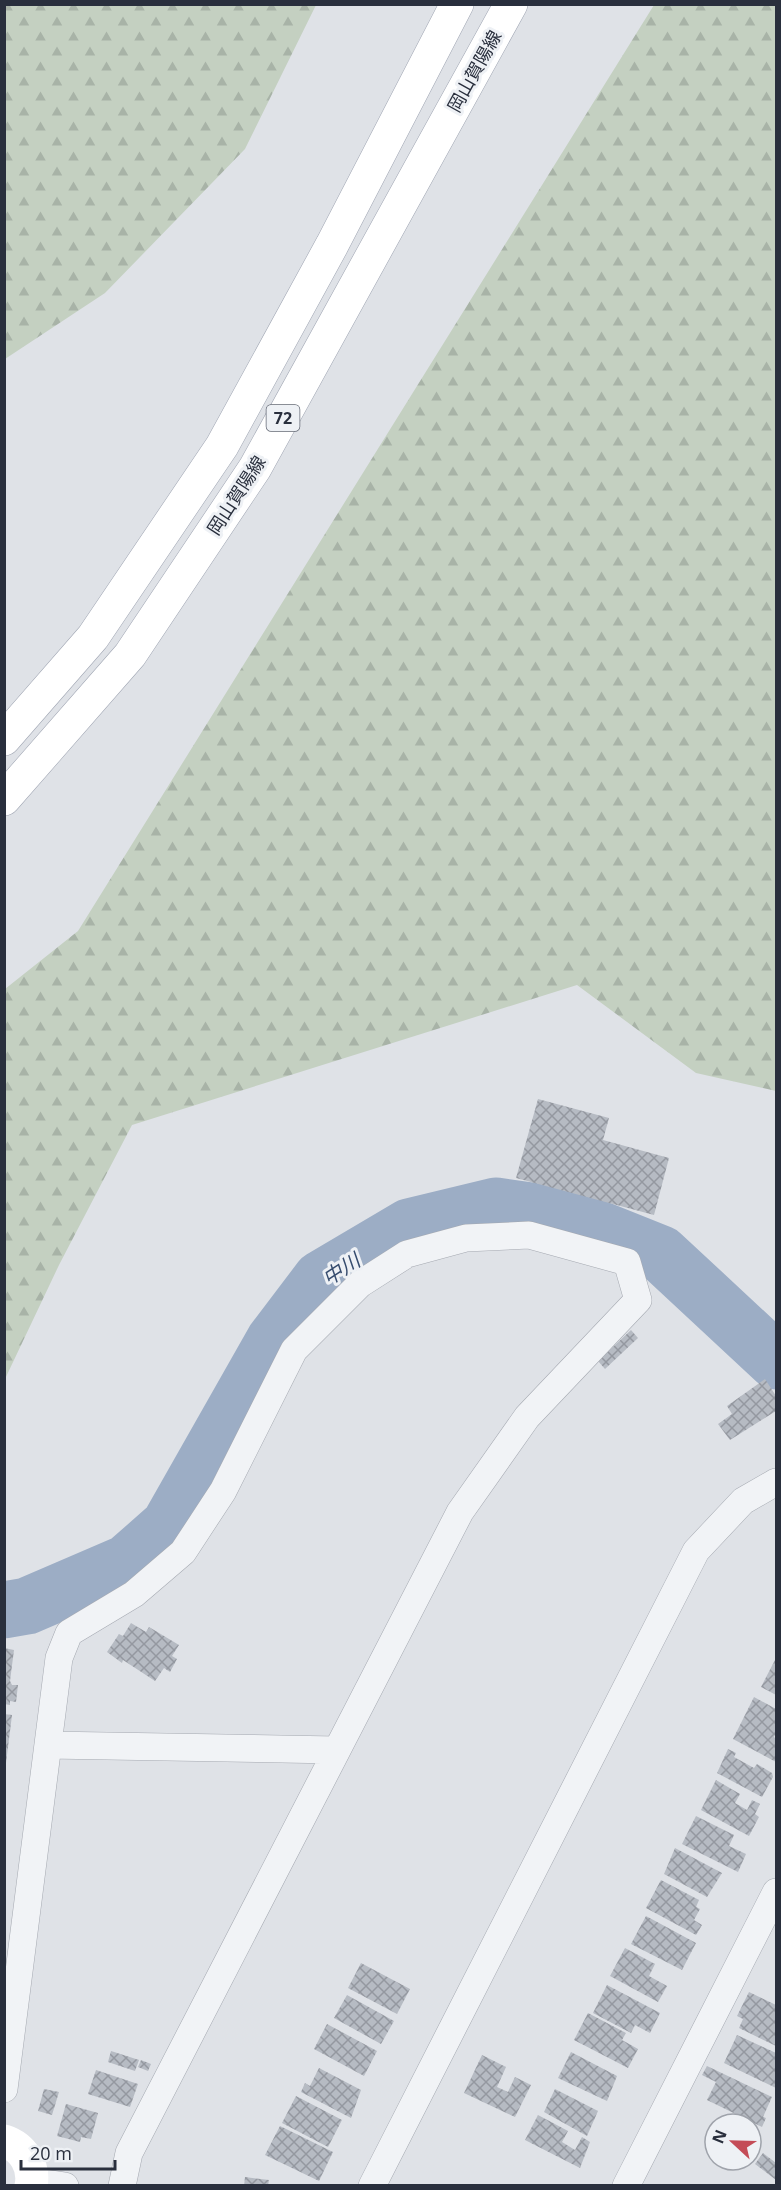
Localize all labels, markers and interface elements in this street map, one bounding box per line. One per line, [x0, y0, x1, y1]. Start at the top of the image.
street label: 岡山賀陽線 [442, 26, 506, 116]
road number: 72 [266, 405, 300, 431]
street label: 岡山賀陽線 [201, 451, 271, 539]
water label: 中川 [317, 1246, 367, 1291]
north arrow [703, 2112, 763, 2172]
text: N [706, 2126, 732, 2147]
scale bar [21, 2133, 116, 2171]
text: 20 m [30, 2141, 72, 2165]

